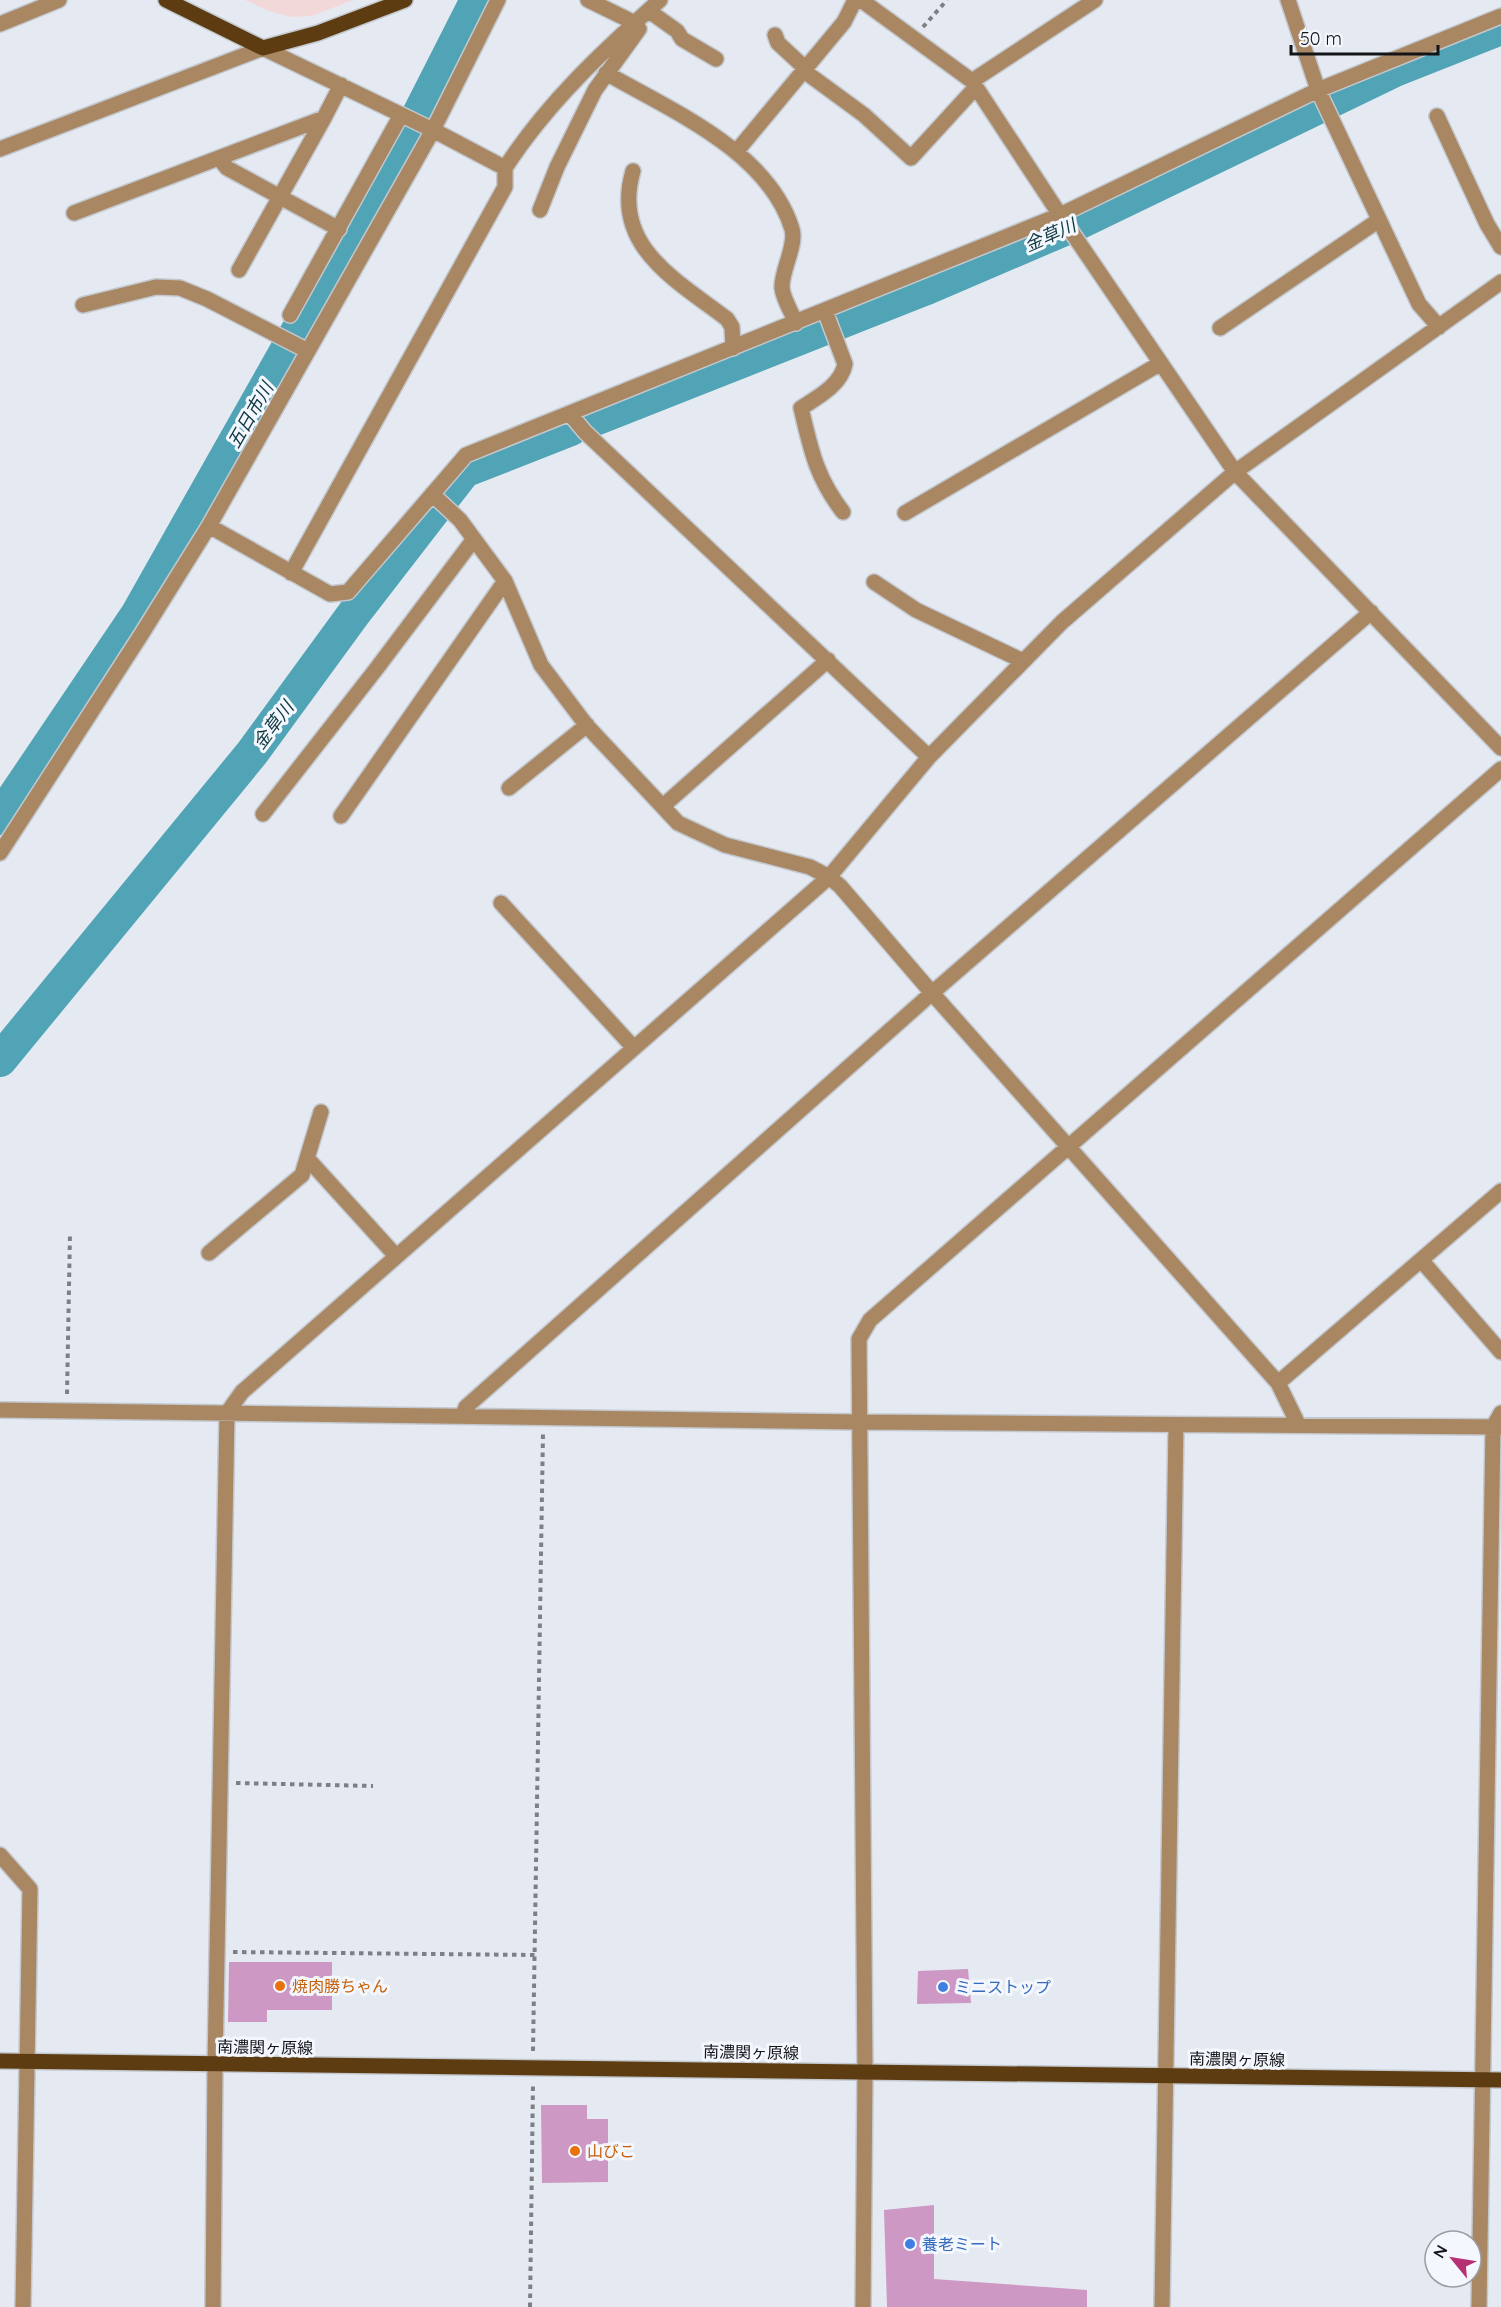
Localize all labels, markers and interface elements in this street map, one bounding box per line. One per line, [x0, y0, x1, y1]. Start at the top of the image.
scale bar [1291, 18, 1438, 56]
text: 50 m [1300, 27, 1342, 50]
water label: 金草川 [1021, 213, 1081, 256]
water label: 五日市川 [222, 376, 279, 452]
water label: 金草川 [248, 695, 300, 753]
place label: 焼肉勝ちゃん [292, 1976, 388, 1996]
place label: ミニストップ [955, 1977, 1051, 1997]
marker: 焼肉勝ちゃん [273, 1979, 287, 1993]
marker: ミニストップ [936, 1980, 950, 1994]
street label: 南濃関ヶ原線 [217, 2036, 313, 2058]
street label: 南濃関ヶ原線 [703, 2041, 799, 2063]
street label: 南濃関ヶ原線 [1189, 2048, 1285, 2070]
place label: 山びこ [587, 2141, 635, 2161]
marker: 山びこ [568, 2144, 582, 2158]
north arrow [1423, 2229, 1483, 2289]
place label: 養老ミート [922, 2234, 1002, 2254]
marker: 養老ミート [903, 2237, 917, 2251]
text: N [1428, 2241, 1452, 2262]

